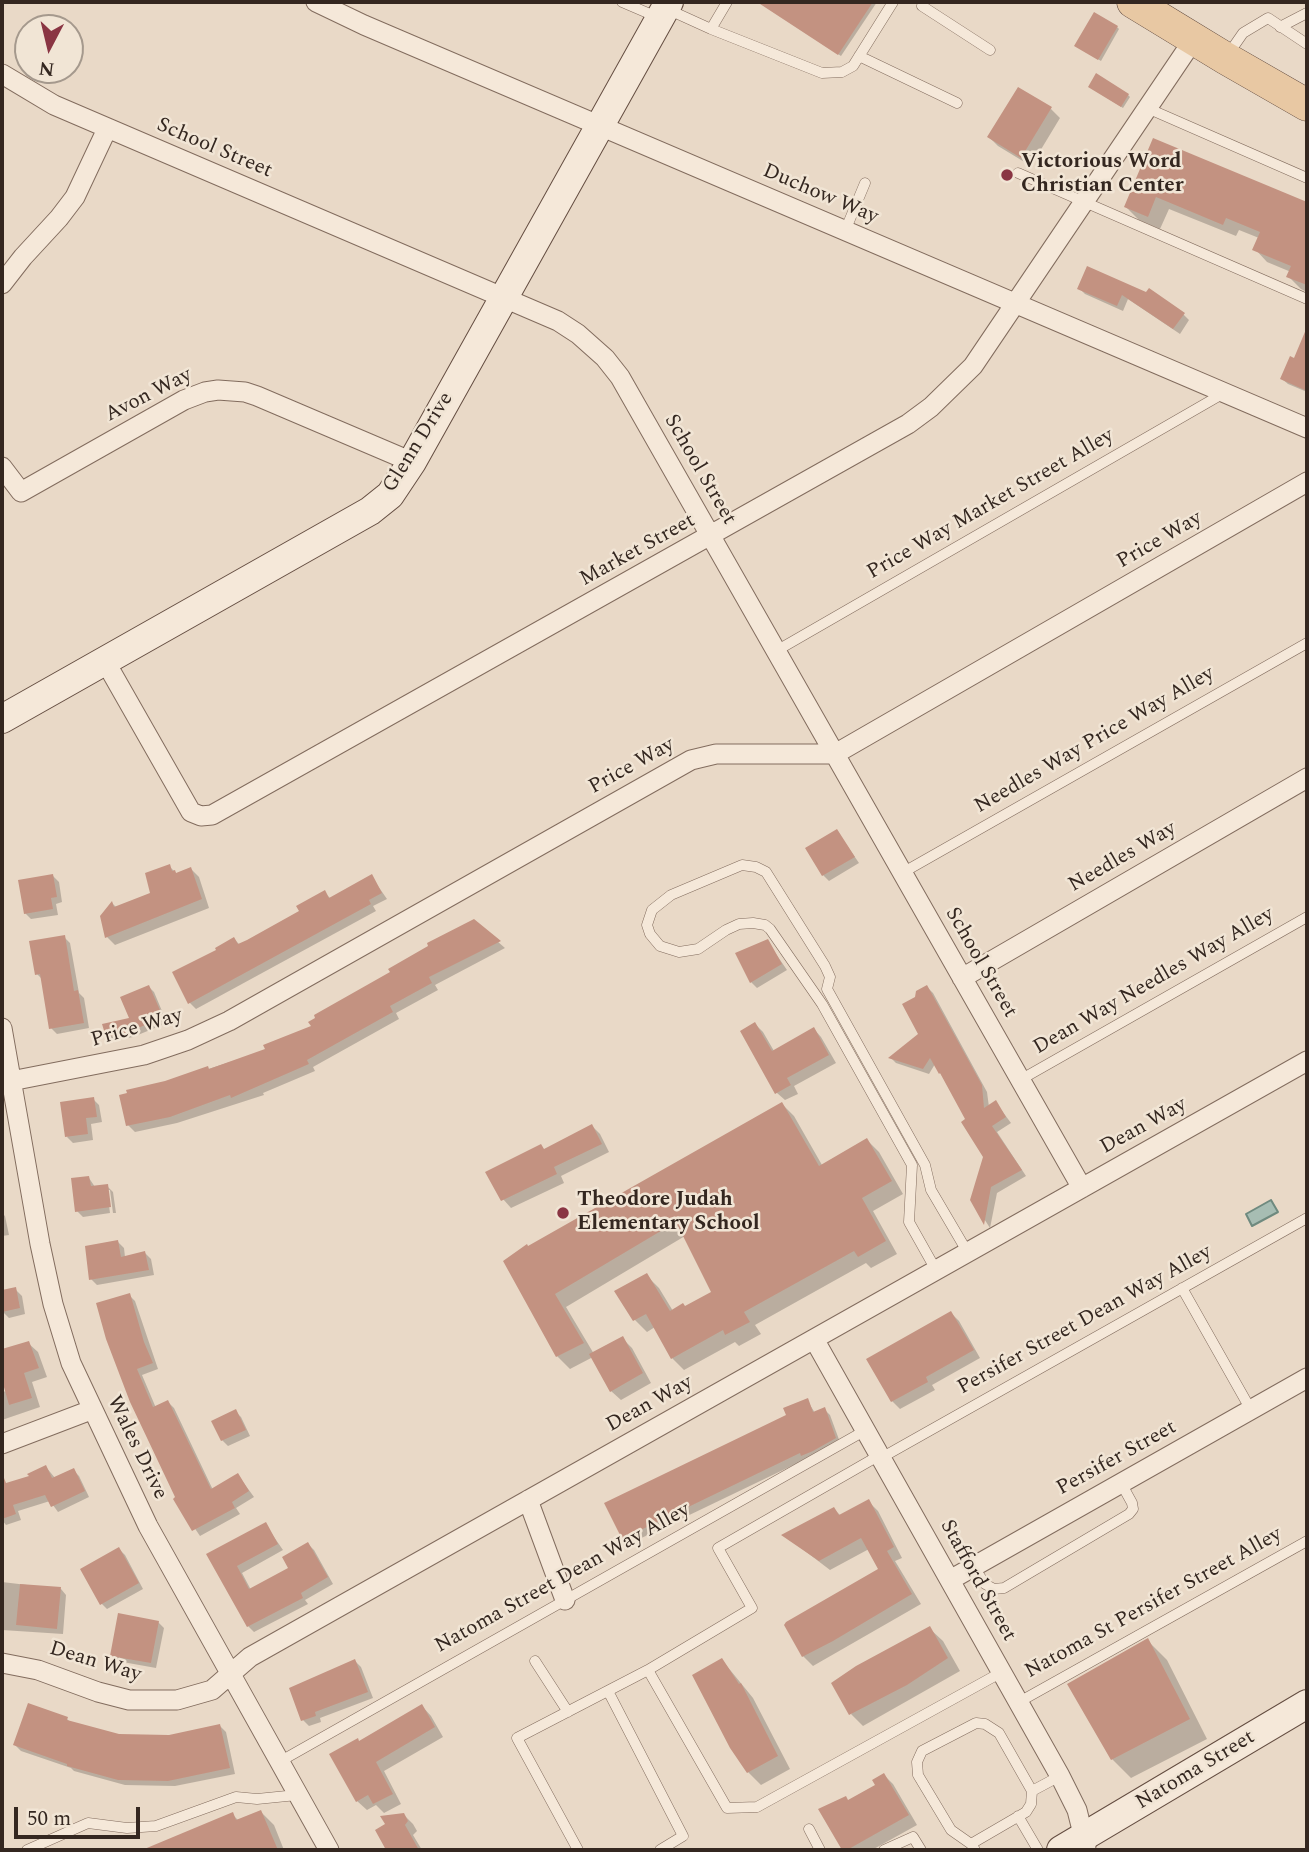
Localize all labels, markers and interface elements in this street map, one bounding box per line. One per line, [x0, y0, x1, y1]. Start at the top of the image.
north arrow [14, 14, 84, 84]
text: N [37, 53, 56, 84]
street label: School Street [152, 113, 276, 185]
place label: Victorious Word Christian Center [1021, 150, 1184, 200]
street label: Duchow Way [758, 159, 882, 231]
marker: Victorious Word Christian Center [999, 167, 1015, 183]
street label: Avon Way [101, 363, 197, 429]
street label: Glenn Drive [378, 388, 460, 498]
street label: School Street [657, 410, 741, 530]
street label: Price Way Market Street Alley [863, 424, 1119, 586]
street label: Price Way [1113, 507, 1207, 575]
street label: Market Street [576, 509, 700, 593]
street label: Needles Way Price Way Alley [971, 662, 1219, 820]
street label: Price Way [585, 733, 679, 801]
street label: Needles Way [1065, 817, 1181, 899]
street label: School Street [938, 903, 1022, 1023]
street label: Dean Way Needles Way Alley [1029, 903, 1279, 1061]
street label: Price Way [88, 1004, 186, 1054]
street label: Dean Way [1096, 1093, 1192, 1161]
place label: Theodore Judah Elementary School [577, 1188, 760, 1238]
marker: Theodore Judah Elementary School [555, 1205, 571, 1221]
street label: Persifer Street Dean Way Alley [954, 1241, 1216, 1401]
street label: Dean Way [602, 1371, 698, 1439]
street label: Wales Drive [100, 1392, 172, 1504]
street label: Persifer Street [1053, 1416, 1181, 1502]
street label: Natoma Street Dean Way Alley [431, 1498, 695, 1660]
street label: Stafford Street [933, 1516, 1021, 1646]
street label: Natoma St Persifer Street Alley [1021, 1523, 1287, 1685]
street label: Dean Way [46, 1637, 144, 1689]
street label: Natoma Street [1132, 1726, 1260, 1816]
scale bar [18, 1792, 144, 1836]
text: 50 m [27, 1803, 71, 1835]

